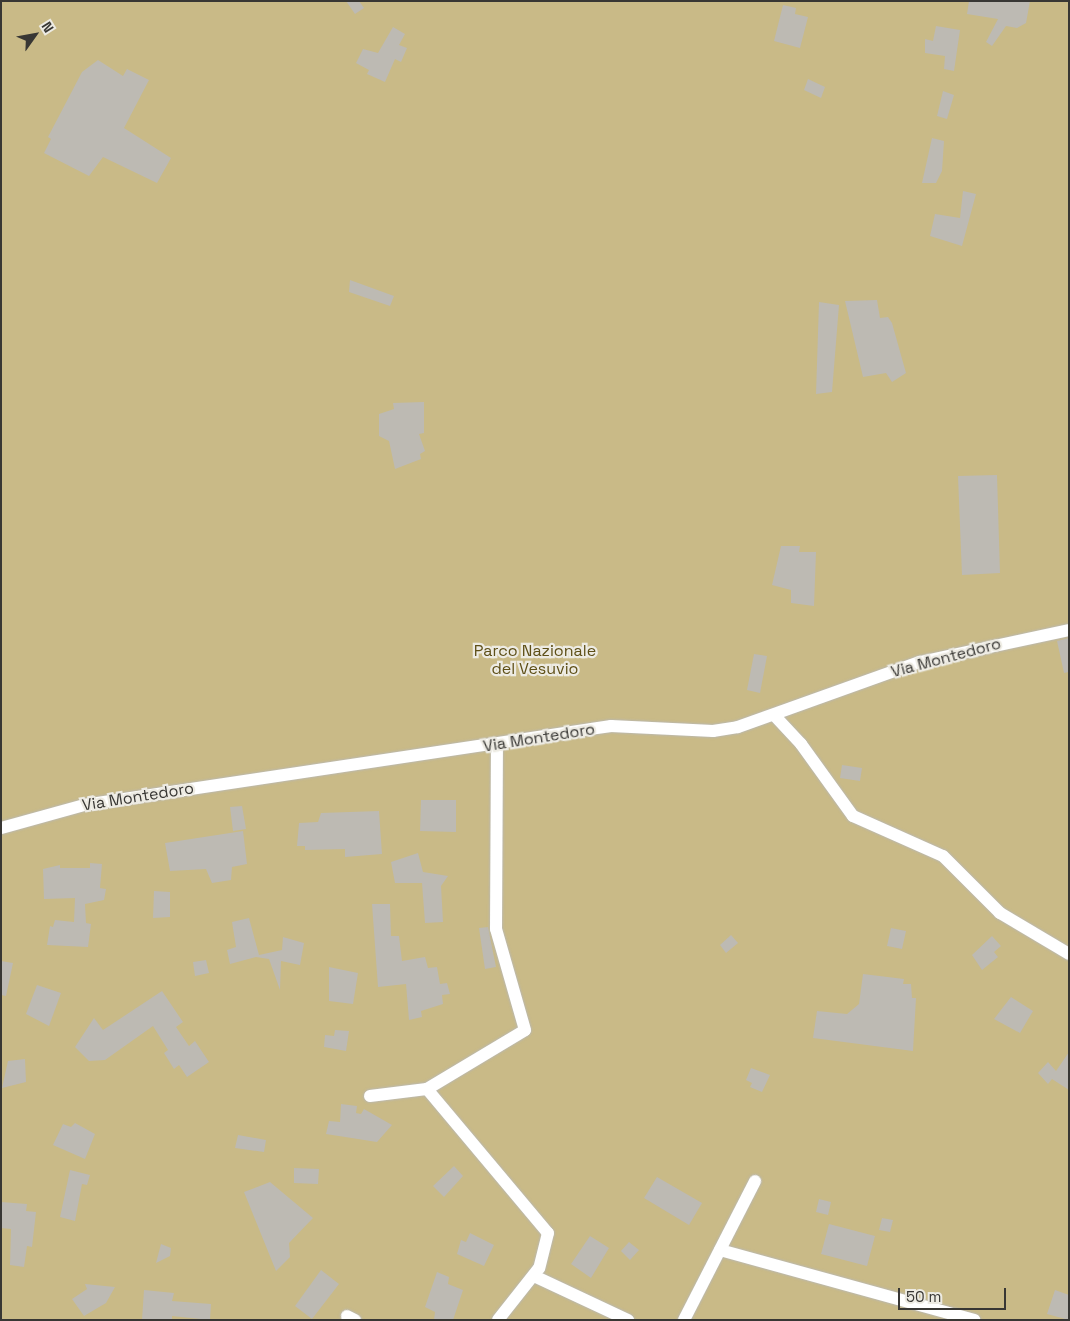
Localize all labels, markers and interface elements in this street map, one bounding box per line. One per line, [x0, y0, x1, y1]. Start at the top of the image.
north arrow [10, 10, 60, 60]
text: N [38, 18, 58, 36]
street label: Via Montedoro [889, 634, 1003, 682]
park label: Parco Nazionale del Vesuvio [474, 641, 596, 679]
street label: Via Montedoro [482, 720, 596, 756]
street label: Via Montedoro [81, 779, 195, 815]
scale bar [900, 1278, 1008, 1310]
text: 50 m [906, 1287, 941, 1306]

